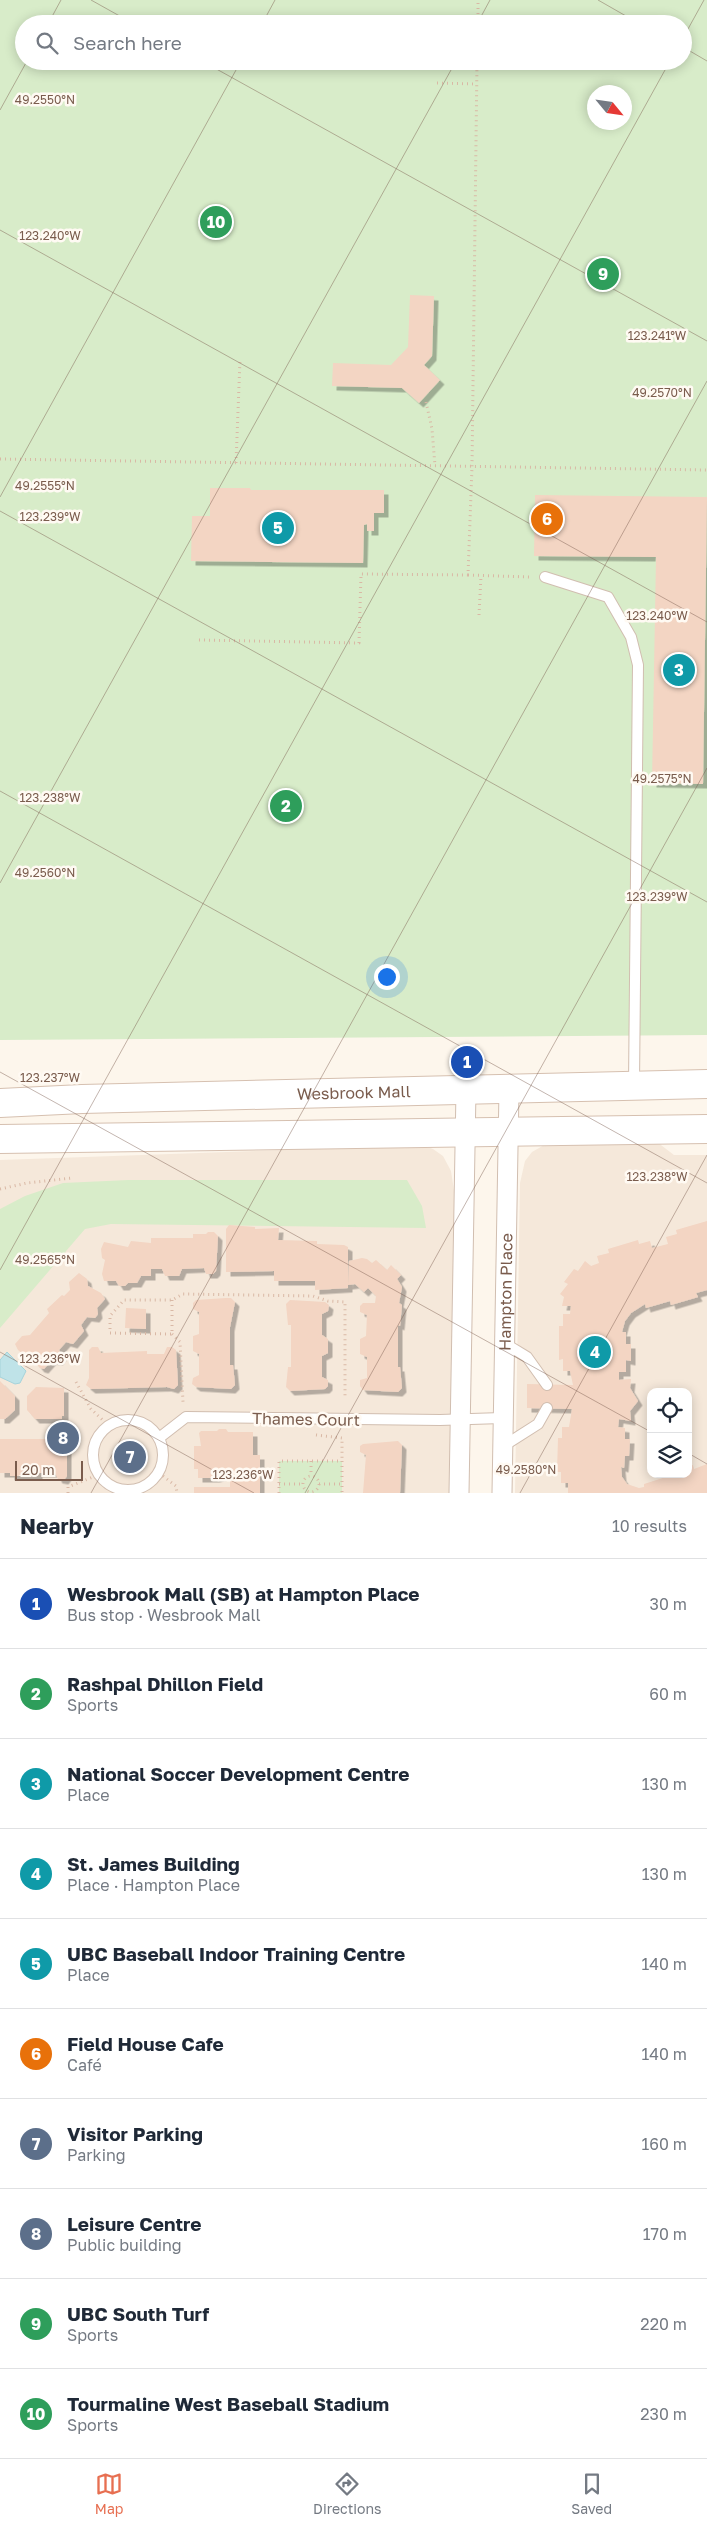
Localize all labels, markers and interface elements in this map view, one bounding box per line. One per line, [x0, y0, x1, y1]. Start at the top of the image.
search box [15, 15, 692, 70]
icon: search [33, 29, 61, 57]
text: Search here [73, 31, 182, 54]
north arrow [587, 85, 632, 130]
text: 49.2550°N [15, 92, 75, 107]
pin: 10 [200, 203, 232, 241]
text: 123.240°W [19, 228, 81, 243]
pin: 9 [587, 255, 619, 293]
text: 123.241°W [628, 328, 687, 343]
text: 49.2570°N [632, 385, 692, 400]
text: 49.2555°N [15, 478, 75, 493]
pin: 6 [531, 500, 563, 538]
text: 123.239°W [20, 509, 81, 524]
pin: 5 [262, 509, 294, 547]
text: 123.240°W [626, 608, 688, 623]
pin: 3 [663, 651, 695, 689]
text: 49.2575°N [632, 771, 692, 786]
pin: 2 [270, 787, 302, 825]
text: 123.238°W [20, 790, 81, 805]
text: 49.2560°N [15, 865, 75, 880]
text: 123.239°W [627, 889, 688, 904]
your location [374, 964, 400, 990]
pin: 1 [451, 1043, 483, 1081]
text: 123.237°W [20, 1070, 80, 1085]
street label: Wesbrook Mall [297, 1081, 411, 1104]
text: 123.238°W [627, 1169, 688, 1184]
street label: Hampton Place [494, 1233, 517, 1351]
text: 49.2565°N [15, 1252, 75, 1267]
pin: 4 [579, 1333, 611, 1371]
text: 123.236°W [20, 1351, 81, 1366]
map controls [647, 1388, 692, 1478]
button: locate [647, 1388, 692, 1433]
street label: Thames Court [252, 1408, 360, 1430]
pin: 8 [47, 1419, 79, 1457]
button: layers [647, 1433, 692, 1478]
pin: 7 [114, 1438, 146, 1476]
scale bar [15, 1458, 82, 1481]
text: 20 m [22, 1461, 55, 1478]
text: 49.2580°N [496, 1462, 556, 1477]
text: 123.236°W [213, 1467, 274, 1482]
text: Nearby [20, 1513, 94, 1539]
text: 10 results [612, 1516, 687, 1536]
text: Wesbrook Mall (SB) at Hampton Place [67, 1582, 420, 1605]
text: 1 [32, 1594, 40, 1614]
text: 30 m [650, 1594, 687, 1614]
text: Bus stop · Wesbrook Mall [67, 1605, 261, 1625]
text: Rashpal Dhillon Field [67, 1672, 263, 1695]
text: 2 [31, 1684, 41, 1704]
text: 60 m [649, 1684, 687, 1704]
text: Sports [67, 1695, 118, 1715]
text: National Soccer Development Centre [67, 1762, 409, 1785]
text: 3 [31, 1774, 41, 1794]
text: 130 m [642, 1774, 687, 1794]
text: Place [67, 1785, 110, 1805]
text: St. James Building [67, 1852, 240, 1875]
text: 4 [31, 1864, 41, 1884]
text: 130 m [642, 1864, 687, 1884]
text: Place · Hampton Place [67, 1875, 240, 1895]
text: UBC Baseball Indoor Training Centre [67, 1942, 405, 1965]
text: 5 [31, 1954, 41, 1974]
text: 140 m [641, 1954, 687, 1974]
text: Place [67, 1965, 110, 1985]
text: Field House Cafe [67, 2032, 224, 2055]
text: 6 [31, 2044, 41, 2064]
text: 140 m [641, 2044, 687, 2064]
text: Café [67, 2055, 102, 2075]
text: Visitor Parking [67, 2122, 203, 2145]
text: 7 [32, 2134, 40, 2154]
text: 160 m [641, 2134, 687, 2154]
text: Parking [67, 2145, 126, 2165]
text: Leisure Centre [67, 2212, 201, 2235]
text: 8 [31, 2224, 41, 2244]
text: 170 m [643, 2224, 687, 2244]
text: Public building [67, 2235, 182, 2255]
text: UBC South Turf [67, 2302, 209, 2325]
text: 9 [31, 2314, 41, 2334]
text: 220 m [640, 2314, 687, 2334]
text: Sports [67, 2325, 118, 2345]
text: Tourmaline West Baseball Stadium [67, 2392, 389, 2415]
text: 10 [27, 2404, 45, 2424]
text: 230 m [640, 2404, 687, 2424]
text: Sports [67, 2415, 118, 2435]
tab: Map [95, 2470, 123, 2517]
tab: Directions [313, 2470, 382, 2517]
tab: Saved [571, 2470, 612, 2517]

